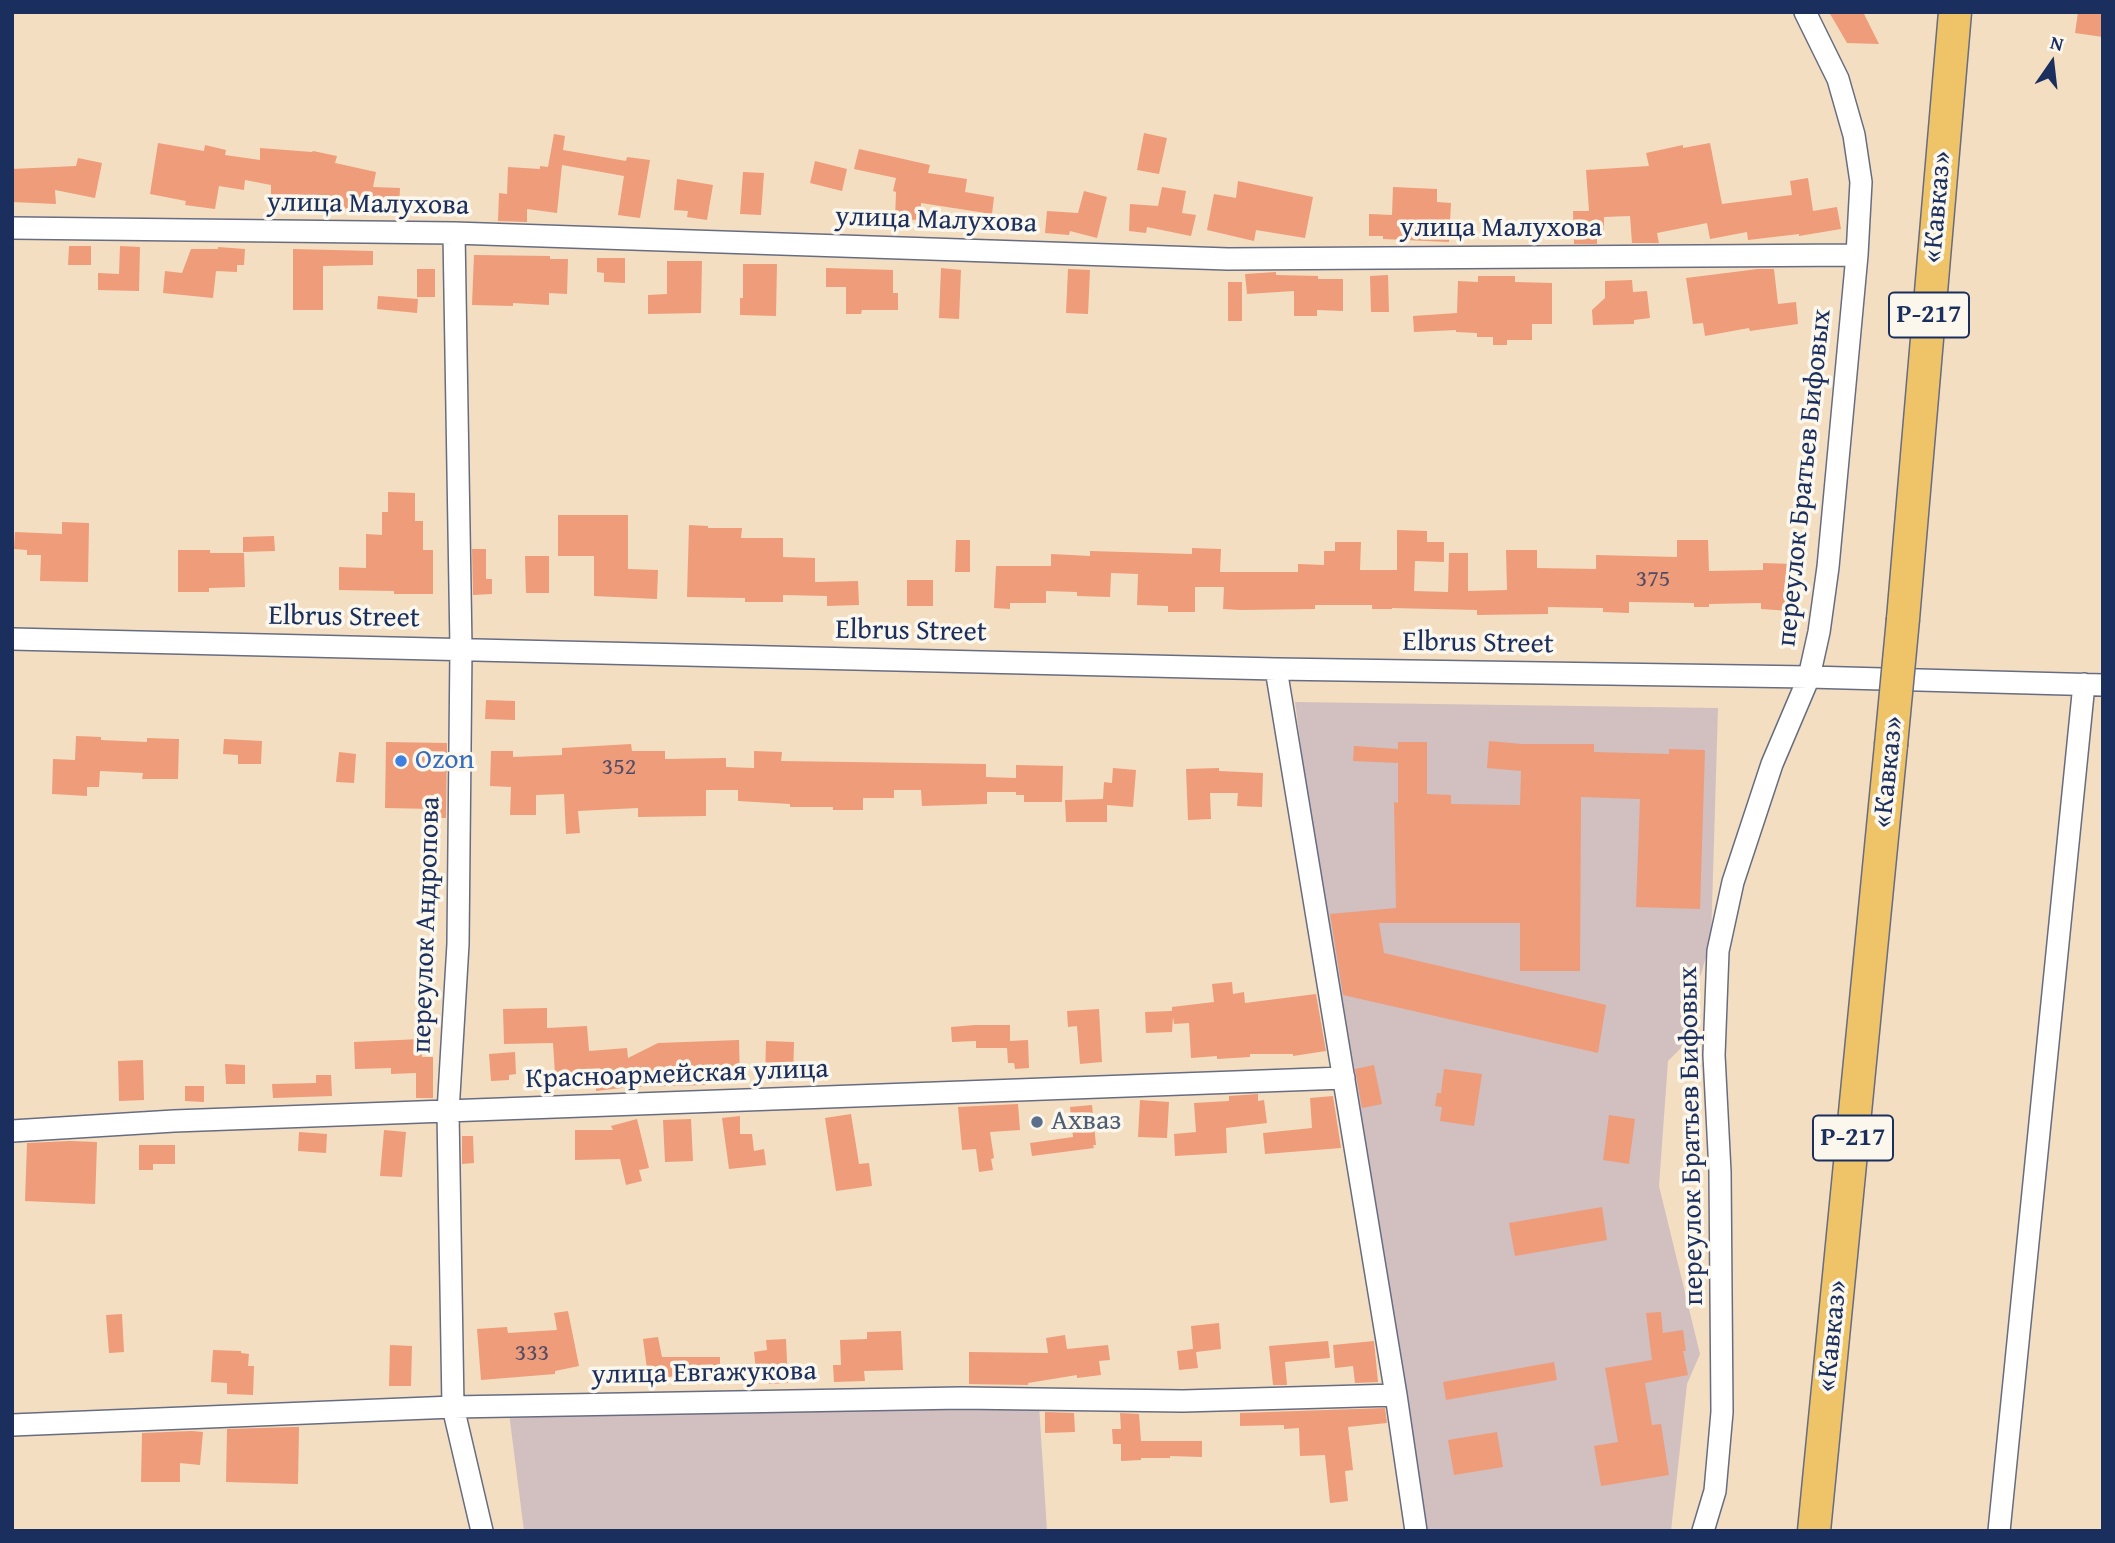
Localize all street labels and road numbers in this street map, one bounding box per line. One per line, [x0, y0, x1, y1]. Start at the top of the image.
street label: «Кавказ» [1916, 150, 1960, 264]
street label: улица Малухова [267, 186, 469, 224]
street label: улица Малухова [834, 201, 1038, 241]
street label: улица Малухова [1400, 212, 1602, 246]
road number: Р-217 [1889, 292, 1969, 338]
street label: переулок Братьев Бифовых [1771, 308, 1839, 648]
street label: Elbrus Street [268, 600, 420, 636]
street label: Elbrus Street [835, 614, 987, 650]
street label: Elbrus Street [1402, 626, 1554, 662]
street label: «Кавказ» [1866, 715, 1912, 829]
street label: переулок Андропова [406, 796, 448, 1054]
street label: переулок Братьев Бифовых [1672, 966, 1712, 1306]
street label: Красноармейская улица [525, 1053, 829, 1097]
road number: Р-217 [1813, 1116, 1893, 1161]
street label: «Кавказ» [1810, 1279, 1856, 1393]
street label: улица Евгажукова [591, 1355, 817, 1393]

